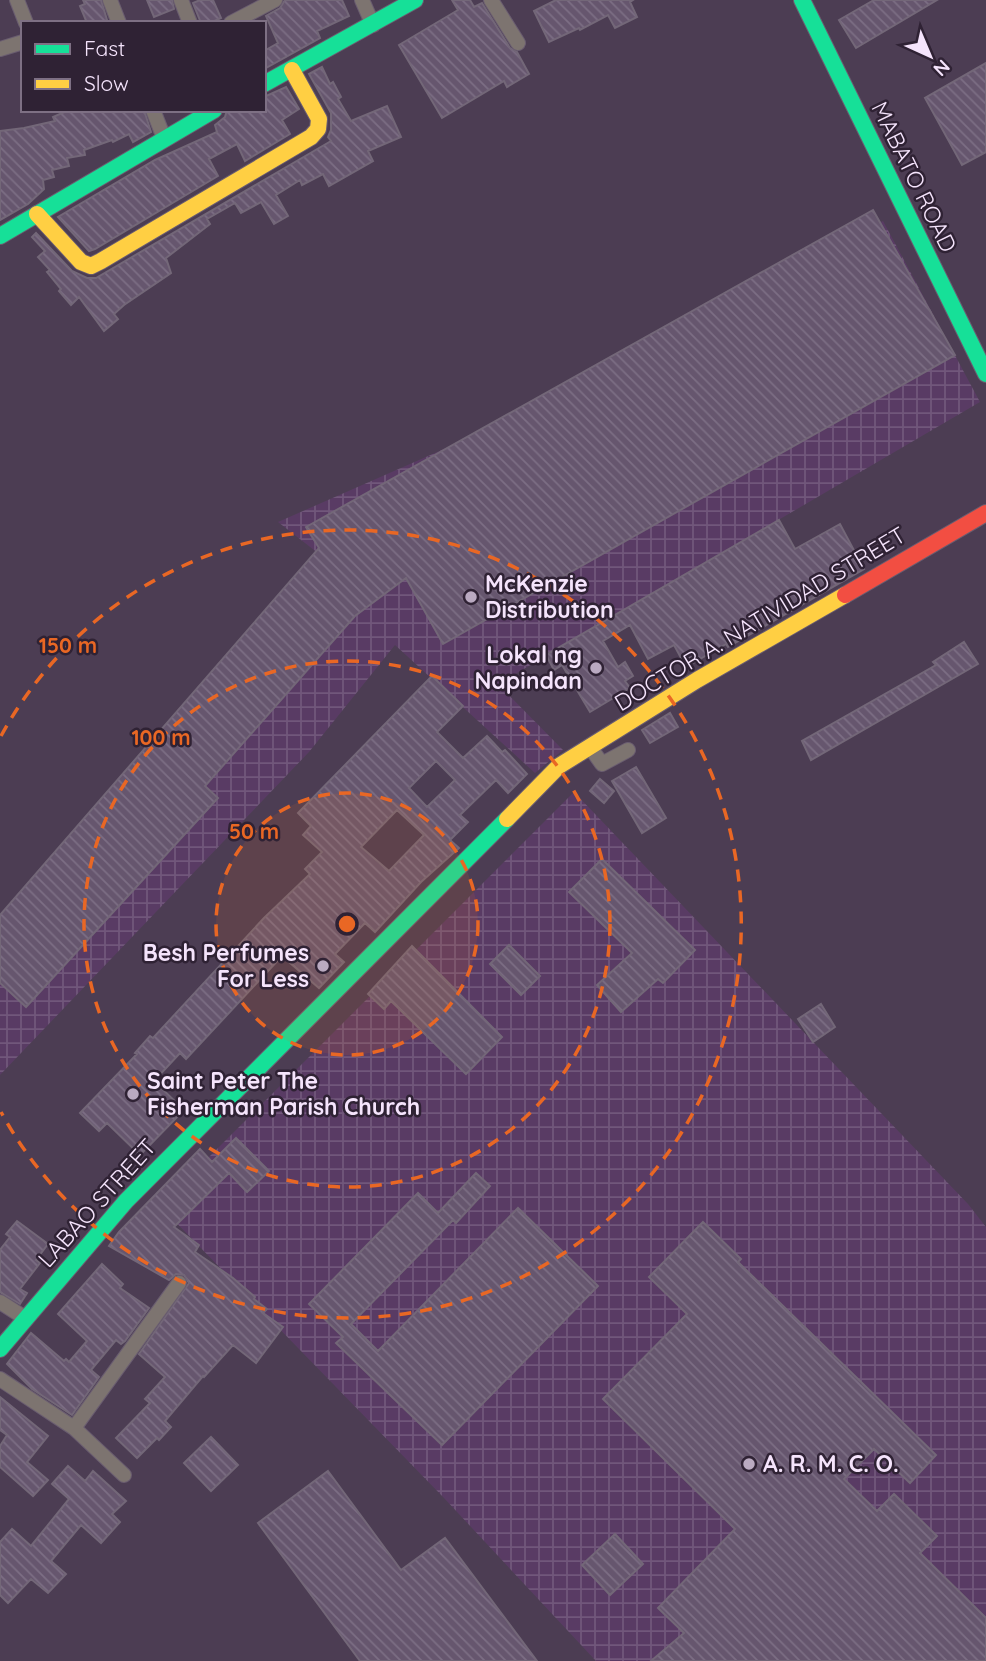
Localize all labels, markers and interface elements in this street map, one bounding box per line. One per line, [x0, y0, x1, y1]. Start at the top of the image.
legend [21, 21, 266, 112]
north arrow [895, 21, 965, 91]
text: Fast [84, 35, 125, 61]
text: N [928, 55, 955, 82]
text: Slow [84, 70, 129, 96]
street label: MABATO ROAD [865, 97, 963, 257]
street label: DOCTOR A. NATIVIDAD STREET [609, 520, 911, 717]
place label: McKenzie Distribution [485, 569, 614, 624]
marker: McKenzie Distribution [463, 589, 479, 605]
text: 150 m [39, 632, 97, 658]
place label: Lokal ng Napindan [474, 640, 582, 695]
marker: Lokal ng Napindan [588, 660, 604, 676]
text: 100 m [131, 724, 191, 750]
text: 50 m [229, 818, 279, 844]
centre of rings [335, 912, 359, 936]
place label: Besh Perfumes For Less [143, 938, 309, 993]
marker: Besh Perfumes For Less [315, 958, 331, 974]
place label: Saint Peter The Fisherman Parish Church [147, 1066, 420, 1121]
marker: Saint Peter The Fisherman Parish Church [125, 1086, 141, 1102]
street label: LABAO STREET [31, 1132, 162, 1273]
place label: A. R. M. C. O. [763, 1449, 899, 1478]
marker: A. R. M. C. O. [741, 1456, 757, 1472]

